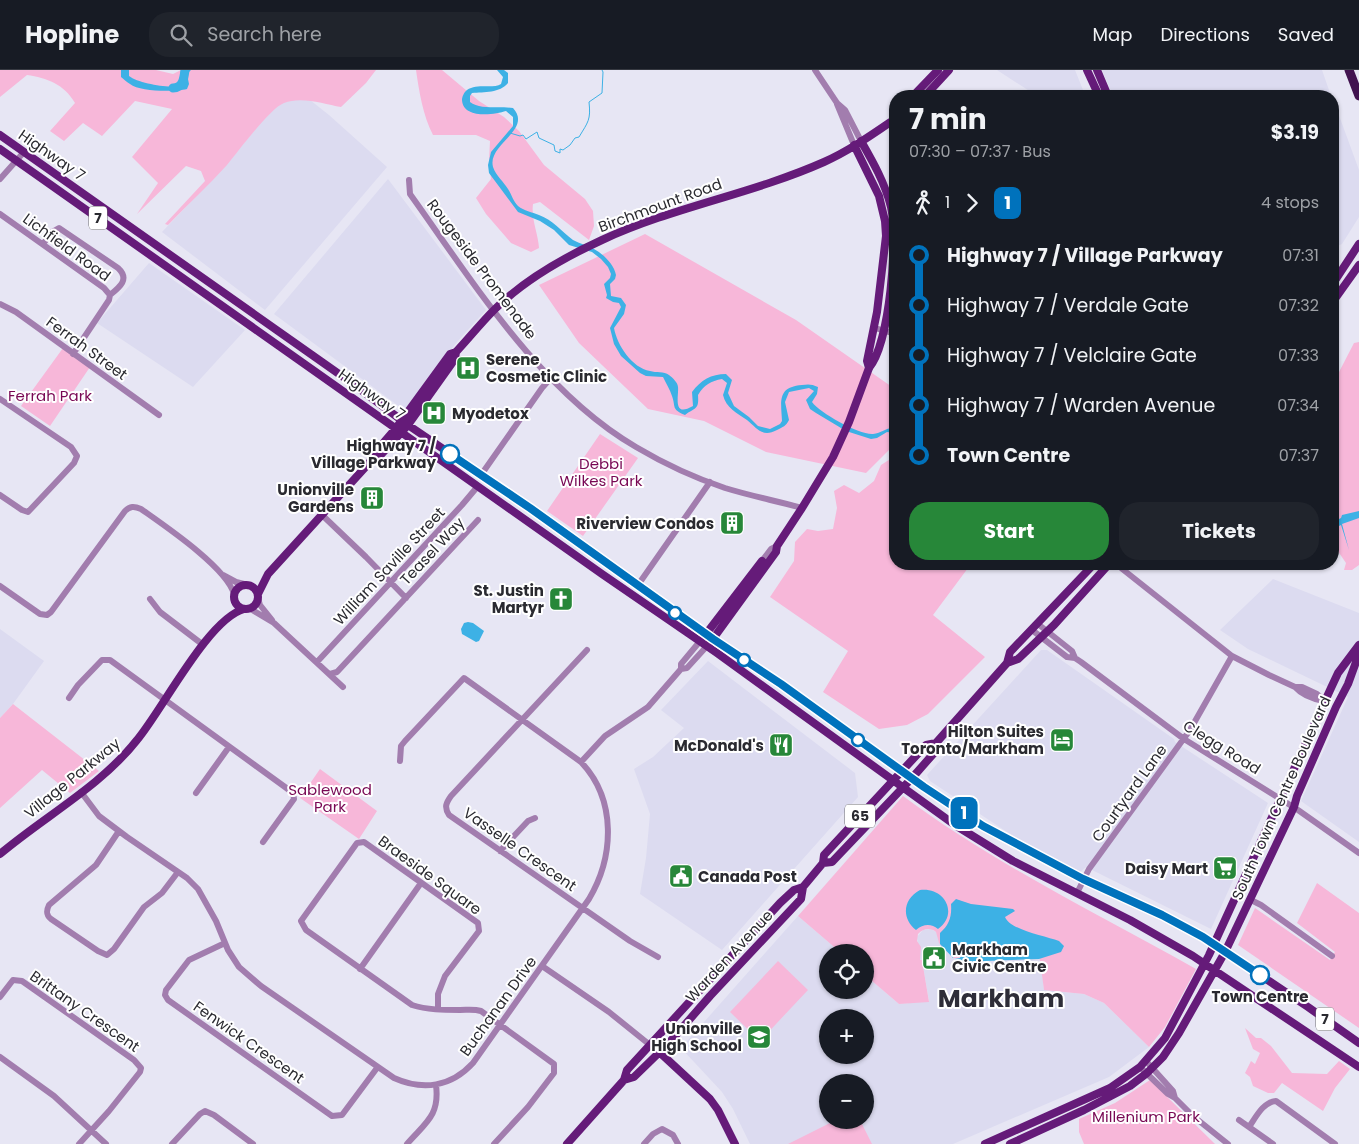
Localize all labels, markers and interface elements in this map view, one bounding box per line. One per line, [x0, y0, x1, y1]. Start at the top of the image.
search box [149, 12, 499, 57]
text: Hopline [25, 18, 119, 51]
icon: search [167, 21, 195, 49]
text: Search here [207, 21, 322, 48]
text: Map [1093, 22, 1132, 47]
text: Directions [1160, 22, 1250, 47]
text: Saved [1278, 22, 1334, 47]
text: 7 min [909, 100, 987, 139]
text: $3.19 [1271, 119, 1319, 146]
street label: Highway 7 [14, 124, 90, 186]
text: 07:30 – 07:37 · Bus [909, 140, 1051, 163]
street label: Birchmount Road [595, 173, 725, 237]
icon: walk [909, 189, 937, 217]
icon: forward [958, 189, 986, 217]
text: 1 [1004, 190, 1011, 215]
text: 1 [945, 191, 950, 214]
text: 4 stops [1261, 191, 1319, 214]
street label: Rougeside Promenade [422, 195, 542, 343]
road number: 7 [89, 206, 107, 230]
street label: Lichfield Road [19, 208, 115, 286]
text: Highway 7 / Village Parkway [947, 242, 1223, 269]
text: 07:31 [1282, 244, 1319, 267]
text: Highway 7 / Verdale Gate [947, 292, 1189, 319]
text: 07:32 [1278, 294, 1319, 317]
street label: Ferrah Street [42, 311, 132, 385]
text: Highway 7 / Velclaire Gate [947, 342, 1197, 369]
text: 07:33 [1278, 344, 1319, 367]
place label: Serene Cosmetic Clinic [486, 349, 607, 387]
hospital icon: Serene Cosmetic Clinic [455, 355, 481, 381]
street label: Highway 7 [334, 363, 410, 425]
park label: Ferrah Park [8, 385, 92, 406]
text: Highway 7 / Warden Avenue [947, 392, 1215, 419]
text: 07:34 [1277, 394, 1319, 417]
hospital icon: Myodetox [421, 400, 447, 426]
place label: Myodetox [452, 403, 529, 424]
place label: Highway 7 / Village Parkway [311, 435, 437, 473]
text: Town Centre [947, 442, 1070, 469]
marker: Highway 7 / Village Parkway [440, 444, 460, 464]
text: 07:37 [1279, 444, 1319, 467]
park label: Debbi Wilkes Park [559, 453, 643, 491]
place label: Unionville Gardens [277, 479, 354, 517]
building icon: Unionville Gardens [359, 485, 385, 511]
street label: William Saville Street [329, 502, 449, 630]
button: Start [909, 502, 1109, 560]
button: Tickets [1119, 502, 1319, 560]
building icon: Riverview Condos [719, 510, 745, 536]
street label: Teasel Way [395, 512, 469, 589]
place label: Riverview Condos [576, 513, 714, 534]
place label: St. Justin Martyr [473, 580, 545, 618]
church icon: St. Justin Martyr [548, 586, 574, 612]
unlabelled marker [668, 606, 682, 620]
unlabelled marker [737, 653, 751, 667]
street label: South Town Centre Boulevard [1226, 693, 1336, 903]
street label: Clegg Road [1179, 715, 1265, 779]
place label: Hilton Suites Toronto/Markham [901, 721, 1044, 759]
hotel icon: Hilton Suites Toronto/Markham [1049, 727, 1075, 753]
street label: Village Parkway [20, 732, 125, 823]
restaurant icon: McDonald's [768, 732, 794, 758]
unlabelled marker [851, 733, 865, 747]
place label: McDonald's [674, 735, 764, 756]
street label: Courtyard Lane [1087, 740, 1171, 846]
park label: Sablewood Park [288, 779, 372, 817]
line badge: 1 [948, 797, 980, 829]
text: 1 [961, 800, 967, 825]
street label: Vasselle Crescent [459, 802, 581, 896]
road number: 65 [845, 804, 875, 828]
street label: Braeside Square [374, 830, 486, 920]
supermarket icon: Daisy Mart [1212, 855, 1238, 881]
place label: Daisy Mart [1125, 858, 1208, 879]
public building icon: Canada Post [668, 863, 694, 889]
place label: Canada Post [698, 866, 797, 887]
street label: Warden Avenue [680, 905, 778, 1007]
place label: Markham Civic Centre [952, 939, 1046, 977]
map controls [819, 944, 874, 1129]
button: locate [819, 944, 874, 999]
public building icon: Markham Civic Centre [921, 945, 947, 971]
street label: Buchanan Drive [455, 952, 541, 1060]
street label: Brittany Crescent [26, 965, 144, 1057]
marker: Town Centre [1250, 965, 1270, 985]
district label: Markham [938, 981, 1064, 1016]
place label: Town Centre [1211, 986, 1309, 1007]
street label: Fenwick Crescent [189, 996, 309, 1088]
road number: 7 [1316, 1008, 1334, 1031]
button: + [819, 1009, 874, 1064]
place label: Unionville High School [651, 1018, 742, 1056]
school or university icon: Unionville High School [746, 1024, 772, 1050]
button: − [819, 1074, 874, 1129]
park label: Millenium Park [1092, 1106, 1200, 1127]

